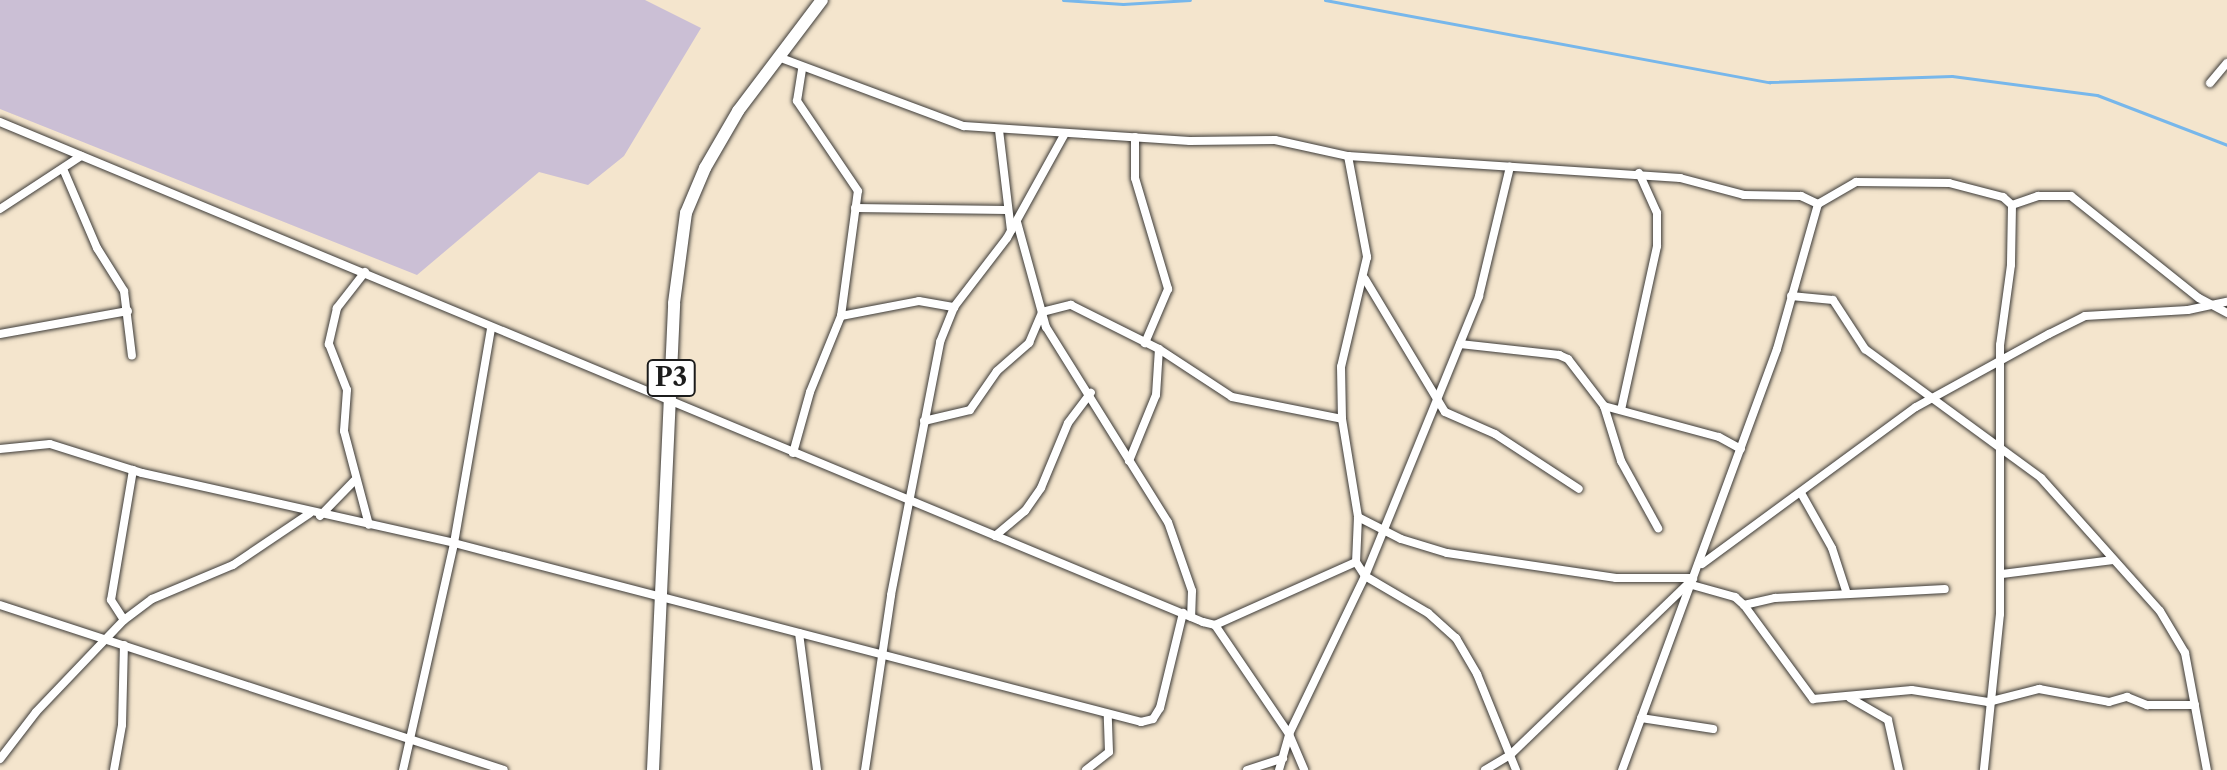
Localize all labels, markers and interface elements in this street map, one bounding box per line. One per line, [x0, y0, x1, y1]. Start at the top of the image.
road number: P3 [645, 356, 697, 400]

